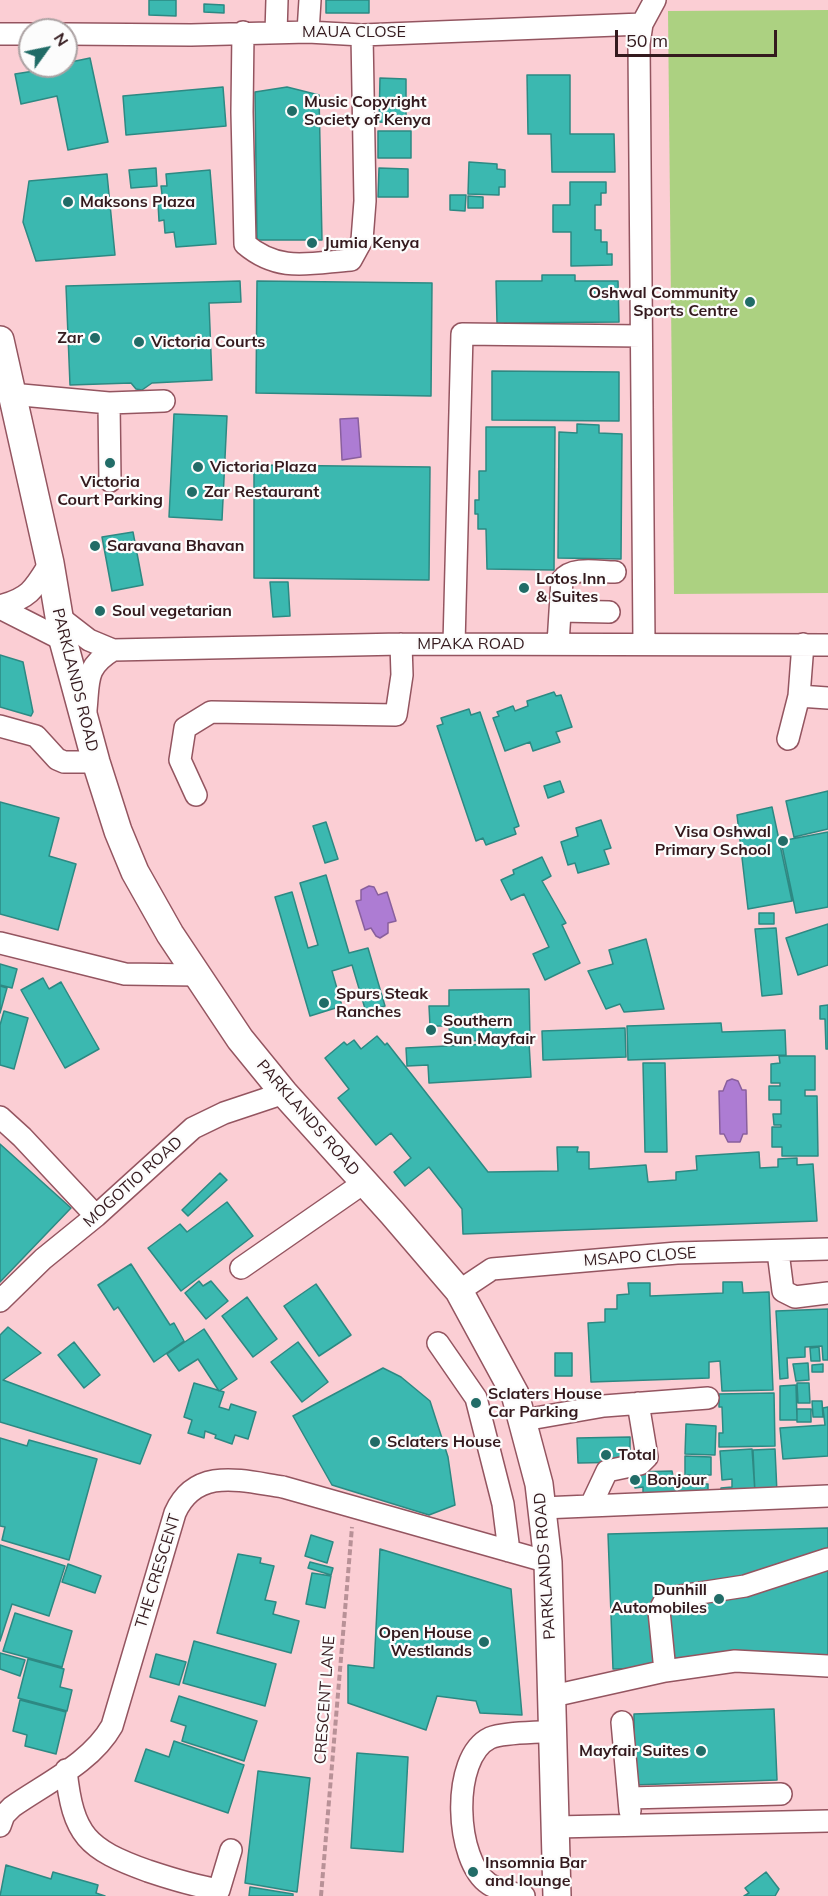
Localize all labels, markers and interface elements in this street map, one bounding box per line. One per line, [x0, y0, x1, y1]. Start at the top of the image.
north arrow [18, 18, 78, 78]
scale bar [618, 18, 780, 56]
street label: MAUA CLOSE [302, 22, 406, 42]
text: N [50, 29, 73, 50]
text: 50 m [626, 29, 668, 52]
place label: Music Copyright Society of Kenya [304, 92, 431, 130]
marker: Music Copyright Society of Kenya [285, 104, 299, 118]
place label: Maksons Plaza [80, 192, 195, 212]
marker: Maksons Plaza [61, 195, 75, 209]
place label: Jumia Kenya [324, 233, 419, 253]
marker: Jumia Kenya [305, 236, 319, 250]
place label: Oshwal Community Sports Centre [588, 283, 738, 321]
marker: Oshwal Community Sports Centre [743, 295, 757, 309]
place label: Zar [57, 328, 83, 348]
marker: Zar [88, 331, 102, 345]
place label: Victoria Courts [151, 332, 265, 352]
marker: Victoria Courts [132, 335, 146, 349]
marker: Victoria Court Parking [103, 456, 117, 470]
place label: Victoria Plaza [210, 457, 317, 477]
marker: Victoria Plaza [191, 460, 205, 474]
place label: Victoria Court Parking [57, 472, 163, 510]
place label: Zar Restaurant [204, 482, 319, 502]
marker: Zar Restaurant [185, 485, 199, 499]
place label: Saravana Bhavan [107, 536, 244, 556]
marker: Saravana Bhavan [88, 539, 102, 553]
place label: Lotos Inn & Suites [536, 569, 606, 607]
marker: Lotos Inn & Suites [517, 581, 531, 595]
place label: Soul vegetarian [112, 601, 232, 621]
marker: Soul vegetarian [93, 604, 107, 618]
street label: PARKLANDS ROAD [48, 606, 102, 754]
street label: MPAKA ROAD [417, 634, 525, 654]
place label: Visa Oshwal Primary School [655, 822, 771, 860]
marker: Visa Oshwal Primary School [776, 834, 790, 848]
place label: Spurs Steak Ranches [336, 984, 428, 1022]
marker: Spurs Steak Ranches [317, 996, 331, 1010]
place label: Southern Sun Mayfair [443, 1011, 536, 1049]
marker: Southern Sun Mayfair [424, 1023, 438, 1037]
street label: PARKLANDS ROAD [252, 1056, 364, 1180]
street label: MOGOTIO ROAD [80, 1133, 186, 1231]
street label: MSAPO CLOSE [583, 1243, 697, 1271]
place label: Sclaters House Car Parking [488, 1384, 602, 1422]
marker: Sclaters House Car Parking [469, 1396, 483, 1410]
place label: Sclaters House [387, 1432, 501, 1452]
marker: Sclaters House [368, 1435, 382, 1449]
place label: Total [618, 1445, 656, 1465]
marker: Total [599, 1448, 613, 1462]
place label: Bonjour [647, 1470, 707, 1490]
marker: Bonjour [628, 1473, 642, 1487]
street label: PARKLANDS ROAD [530, 1492, 560, 1640]
street label: THE CRESCENT [131, 1511, 185, 1631]
place label: Dunhill Automobiles [611, 1580, 707, 1618]
marker: Dunhill Automobiles [712, 1592, 726, 1606]
place label: Open House Westlands [379, 1623, 472, 1661]
street label: CRESCENT LANE [311, 1635, 339, 1765]
marker: Open House Westlands [477, 1635, 491, 1649]
place label: Mayfair Suites [579, 1741, 689, 1761]
marker: Mayfair Suites [694, 1744, 708, 1758]
place label: Insomnia Bar and lounge [485, 1853, 586, 1891]
marker: Insomnia Bar and lounge [466, 1865, 480, 1879]

